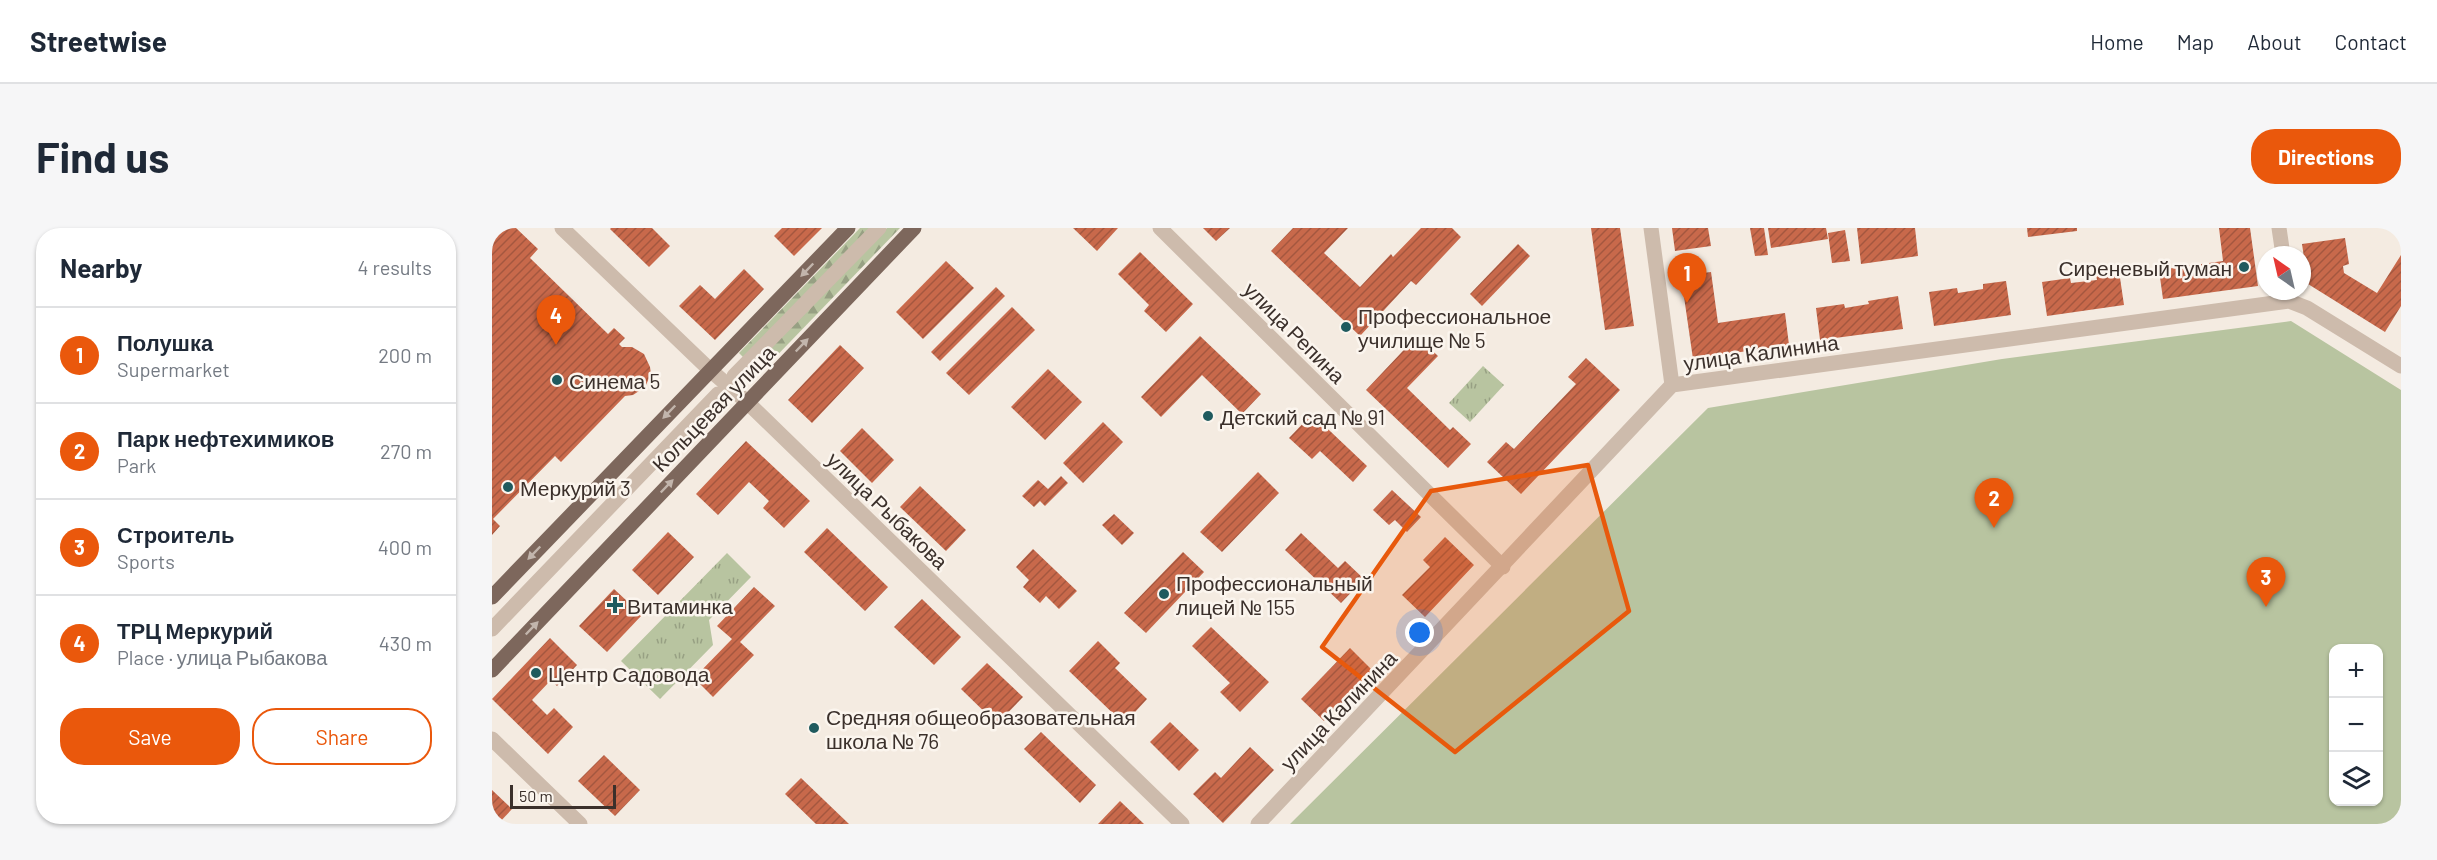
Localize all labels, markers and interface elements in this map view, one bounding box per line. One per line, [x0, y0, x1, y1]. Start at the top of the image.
text: Streetwise [30, 24, 167, 58]
text: Home [2090, 29, 2144, 54]
text: Map [2177, 29, 2214, 54]
text: About [2247, 29, 2302, 54]
text: Contact [2335, 29, 2407, 54]
button: Directions [2251, 129, 2401, 184]
text: Find us [36, 131, 169, 181]
north arrow [2257, 246, 2311, 300]
text: Nearby [60, 252, 142, 283]
pin: 1 [1668, 254, 1706, 303]
text: 4 results [357, 255, 432, 279]
place label: Сиреневый туман [2058, 255, 2232, 280]
marker: Сиреневый туман [2237, 260, 2251, 274]
one-way arrow [800, 262, 814, 277]
street label: улица Репина [1239, 276, 1351, 388]
pin: 4 [536, 296, 576, 345]
place label: Профессиональное училище № 5 [1358, 303, 1551, 352]
marker: Профессиональное училище № 5 [1339, 320, 1353, 334]
text: Полушка [117, 329, 213, 355]
street label: улица Калинина [1682, 329, 1841, 375]
street label: Кольцевая улица [646, 339, 780, 476]
one-way arrow [794, 339, 808, 353]
text: 1 [76, 343, 83, 367]
text: 200 m [378, 343, 432, 367]
text: Supermarket [117, 357, 230, 381]
place label: Синема 5 [569, 368, 660, 393]
marker: Синема 5 [550, 373, 564, 387]
one-way arrow [662, 404, 676, 419]
place label: Детский сад № 91 [1220, 404, 1385, 429]
marker: Детский сад № 91 [1201, 409, 1215, 423]
text: Парк нефтехимиков [117, 425, 334, 451]
text: 2 [74, 439, 85, 463]
text: 270 m [380, 439, 432, 463]
street label: улица Рыбакова [823, 446, 954, 574]
text: Park [117, 453, 156, 477]
place label: Меркурий 3 [520, 475, 631, 500]
pin: 2 [1974, 478, 2014, 528]
one-way arrow [660, 479, 674, 494]
marker: Меркурий 3 [501, 480, 515, 494]
text: Строитель [117, 521, 235, 547]
text: 3 [74, 535, 85, 559]
text: 400 m [378, 535, 432, 559]
one-way arrow [527, 545, 541, 560]
text: Sports [117, 549, 175, 573]
pin: 3 [2246, 558, 2286, 607]
place label: Профессиональный лицей № 155 [1176, 570, 1373, 619]
marker: Профессиональный лицей № 155 [1157, 587, 1171, 601]
place label: Витаминка [627, 593, 733, 618]
marker: Витаминка [608, 598, 622, 612]
text: ТРЦ Меркурий [117, 617, 273, 643]
your location [1405, 618, 1434, 647]
one-way arrow [525, 621, 539, 635]
text: 4 [73, 631, 86, 655]
text: 430 m [379, 631, 432, 655]
map controls [2329, 644, 2383, 806]
button: + [2329, 644, 2383, 698]
text: Place · улица Рыбакова [117, 645, 327, 669]
street label: улица Калинина [1275, 645, 1402, 775]
place label: Центр Садовода [548, 661, 710, 686]
marker: Центр Садовода [529, 666, 543, 680]
button: − [2329, 698, 2383, 752]
place label: Средняя общеобразовательная школа № 76 [826, 704, 1136, 753]
button: Save [60, 708, 240, 765]
button: Share [252, 708, 432, 765]
marker: Средняя общеобразовательная школа № 76 [807, 721, 821, 735]
button: layers [2329, 752, 2383, 806]
scale bar [510, 782, 616, 810]
text: 50 m [519, 786, 553, 805]

